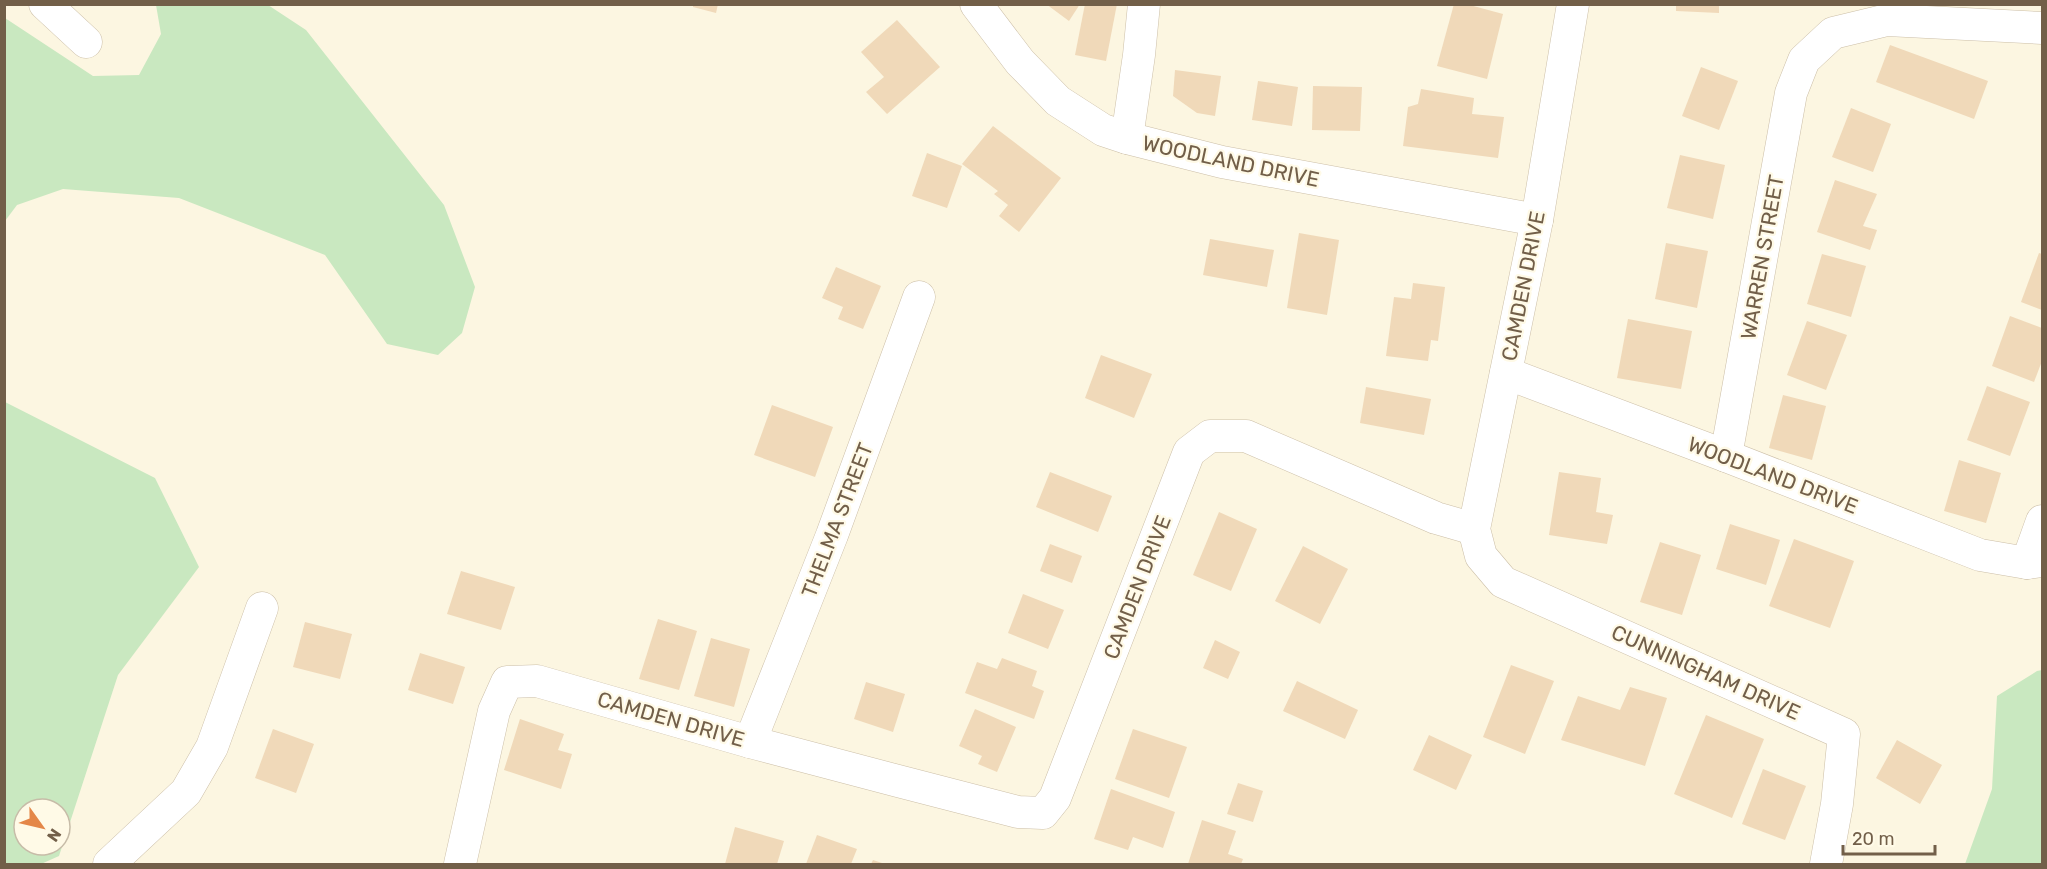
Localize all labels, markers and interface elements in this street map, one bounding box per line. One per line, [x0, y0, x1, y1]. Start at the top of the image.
street label: WOODLAND DRIVE [1140, 130, 1322, 192]
street label: WARREN STREET [1735, 173, 1789, 341]
street label: CAMDEN DRIVE [1496, 209, 1550, 363]
street label: WOODLAND DRIVE [1684, 431, 1862, 519]
street label: THELMA STREET [796, 439, 878, 601]
street label: CAMDEN DRIVE [1098, 512, 1176, 662]
street label: CUNNINGHAM DRIVE [1608, 619, 1804, 725]
street label: CAMDEN DRIVE [595, 686, 747, 752]
north arrow [12, 797, 72, 857]
scale bar [1843, 818, 1934, 856]
text: N [43, 825, 65, 845]
text: 20 m [1852, 828, 1894, 850]

